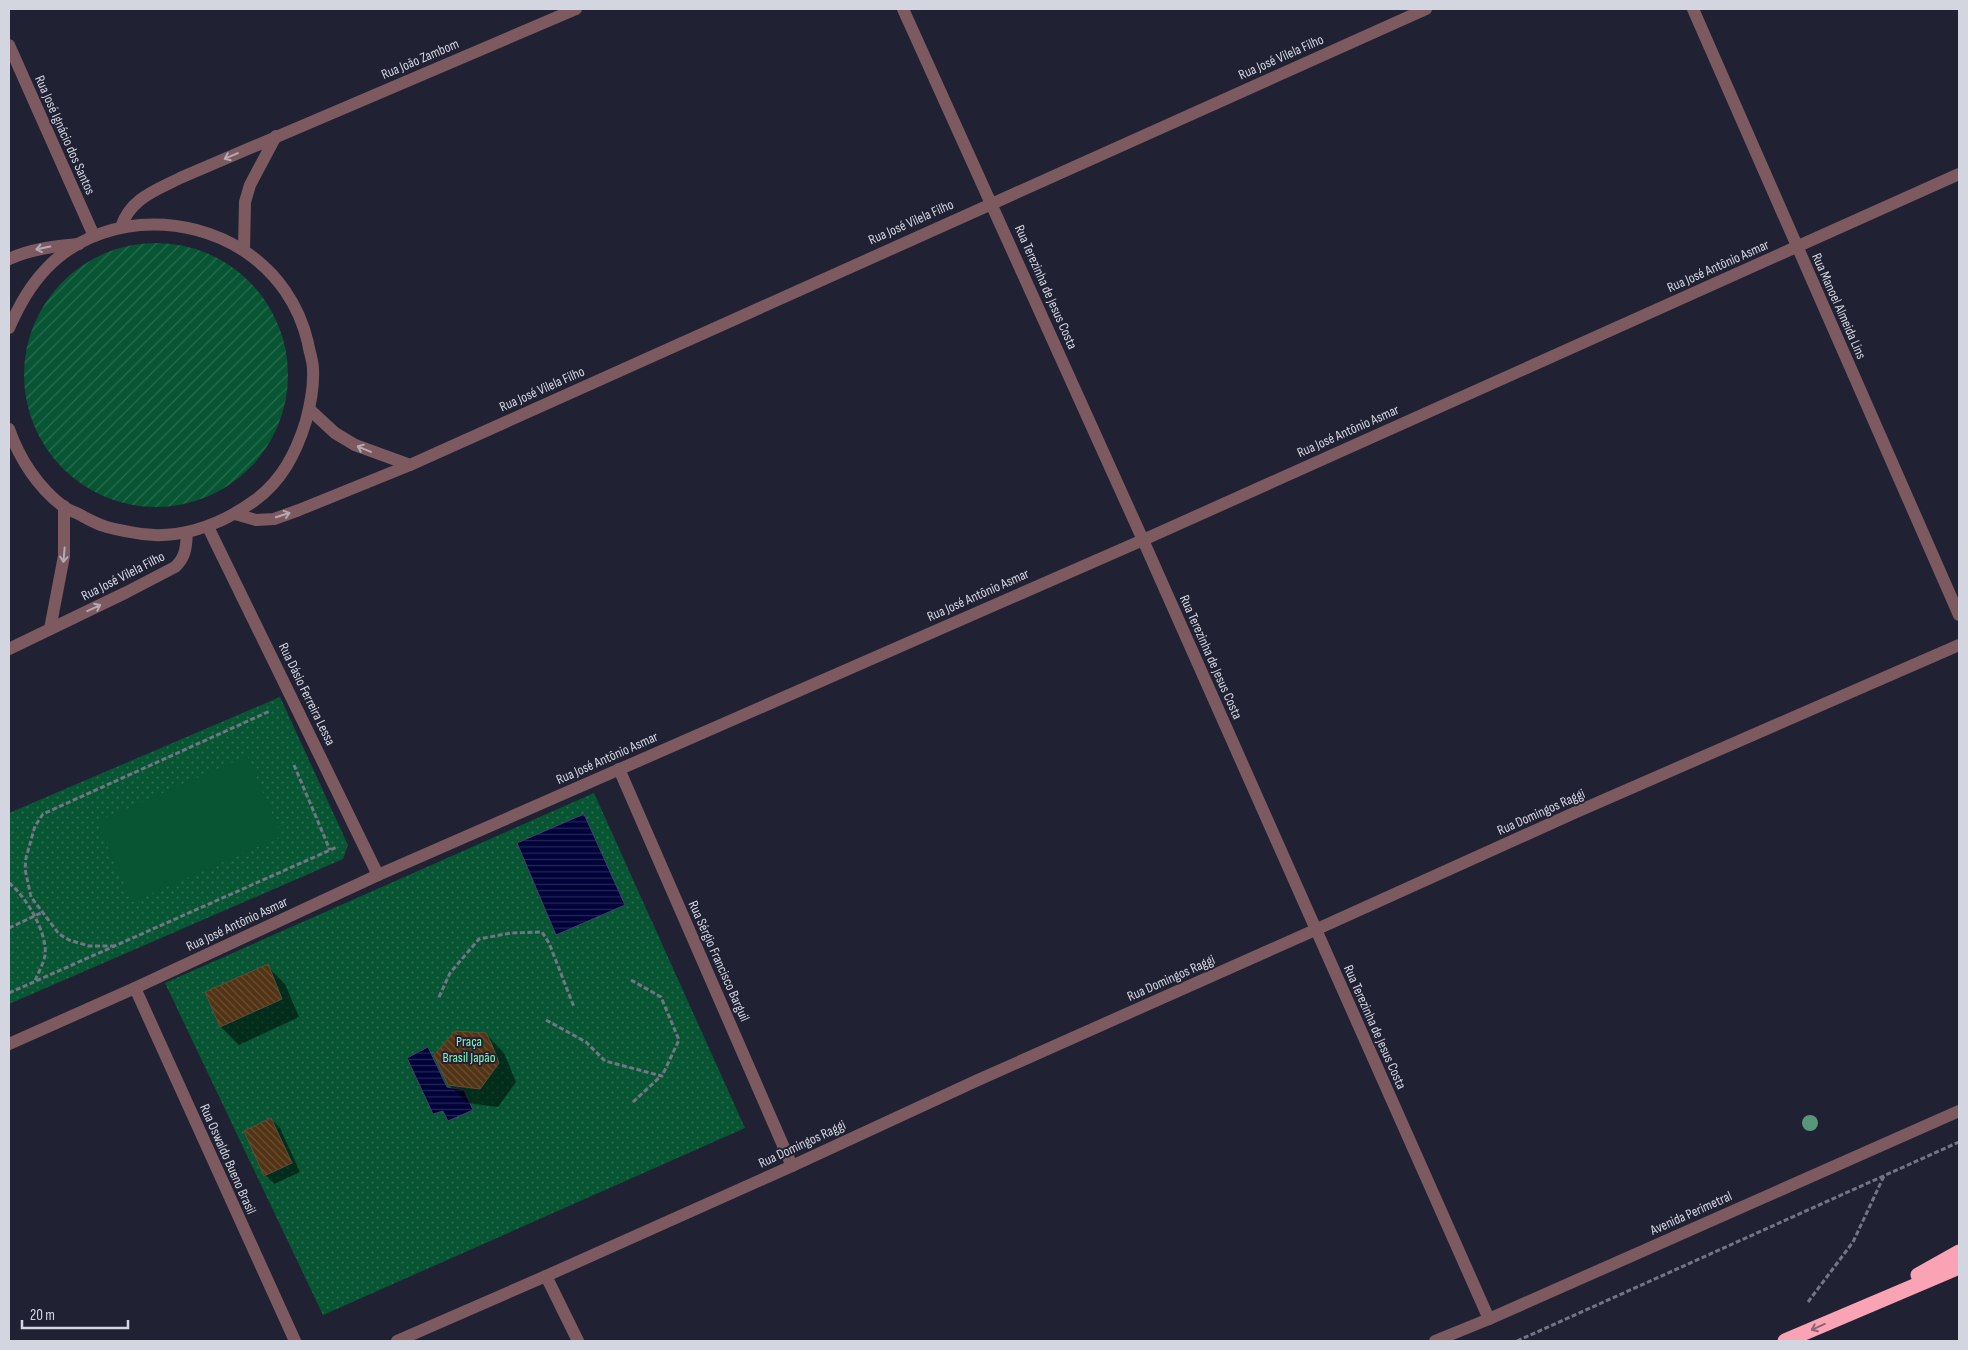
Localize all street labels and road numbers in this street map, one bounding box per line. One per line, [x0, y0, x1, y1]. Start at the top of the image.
street label: Rua José Vilela Filho [1236, 31, 1326, 83]
street label: Rua João Zambom [379, 35, 461, 83]
street label: Rua José Ignácio dos Santos [31, 73, 99, 197]
street label: Rua José Vilela Filho [866, 196, 956, 248]
street label: Rua Terezinha de Jesus Costa [1011, 222, 1081, 352]
street label: Rua José Antônio Asmar [1664, 236, 1772, 296]
street label: Rua Manoel Almeida Lins [1808, 250, 1870, 362]
street label: Rua José Vilela Filho [497, 363, 587, 415]
street label: Rua José Antônio Asmar [1294, 401, 1402, 461]
street label: Rua José Vilela Filho [78, 548, 168, 604]
street label: Rua José Antônio Asmar [924, 565, 1032, 625]
street label: Rua Terezinha de Jesus Costa [1176, 592, 1246, 722]
street label: Rua Dásio Ferreira Lessa [275, 640, 339, 748]
street label: Rua José Antônio Asmar [553, 728, 661, 788]
street label: Rua Domingos Raggi [1494, 785, 1588, 839]
street label: Rua José Antônio Asmar [184, 893, 290, 955]
street label: Rua Sérgio Francisco Barguil [685, 898, 753, 1024]
street label: Rua Domingos Raggi [1124, 951, 1218, 1005]
street label: Rua Terezinha de Jesus Costa [1340, 962, 1410, 1092]
street label: Rua Oswaldo Bueno Brasil [196, 1101, 260, 1217]
street label: Rua Domingos Raggi [756, 1116, 848, 1172]
street label: Avenida Perimetral [1647, 1187, 1734, 1239]

